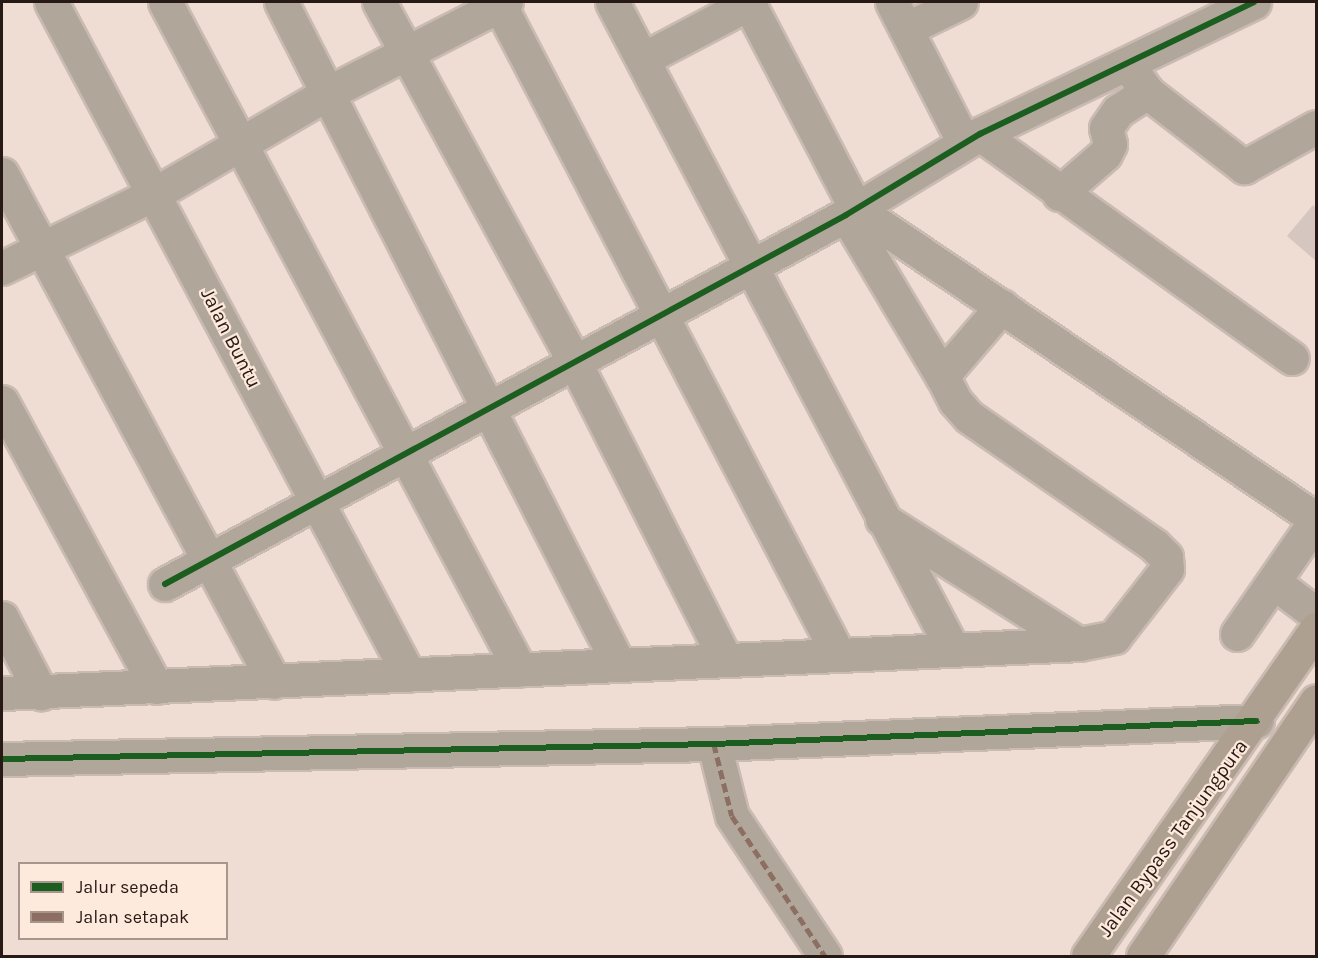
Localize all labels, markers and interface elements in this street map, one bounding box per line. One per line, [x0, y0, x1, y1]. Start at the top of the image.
street label: Jalan Buntu [196, 284, 266, 392]
street label: Jalan Bypass Tanjungpura [1093, 735, 1253, 941]
legend [18, 862, 228, 940]
text: Jalur sepeda [76, 876, 179, 898]
text: Jalan setapak [76, 906, 189, 928]

